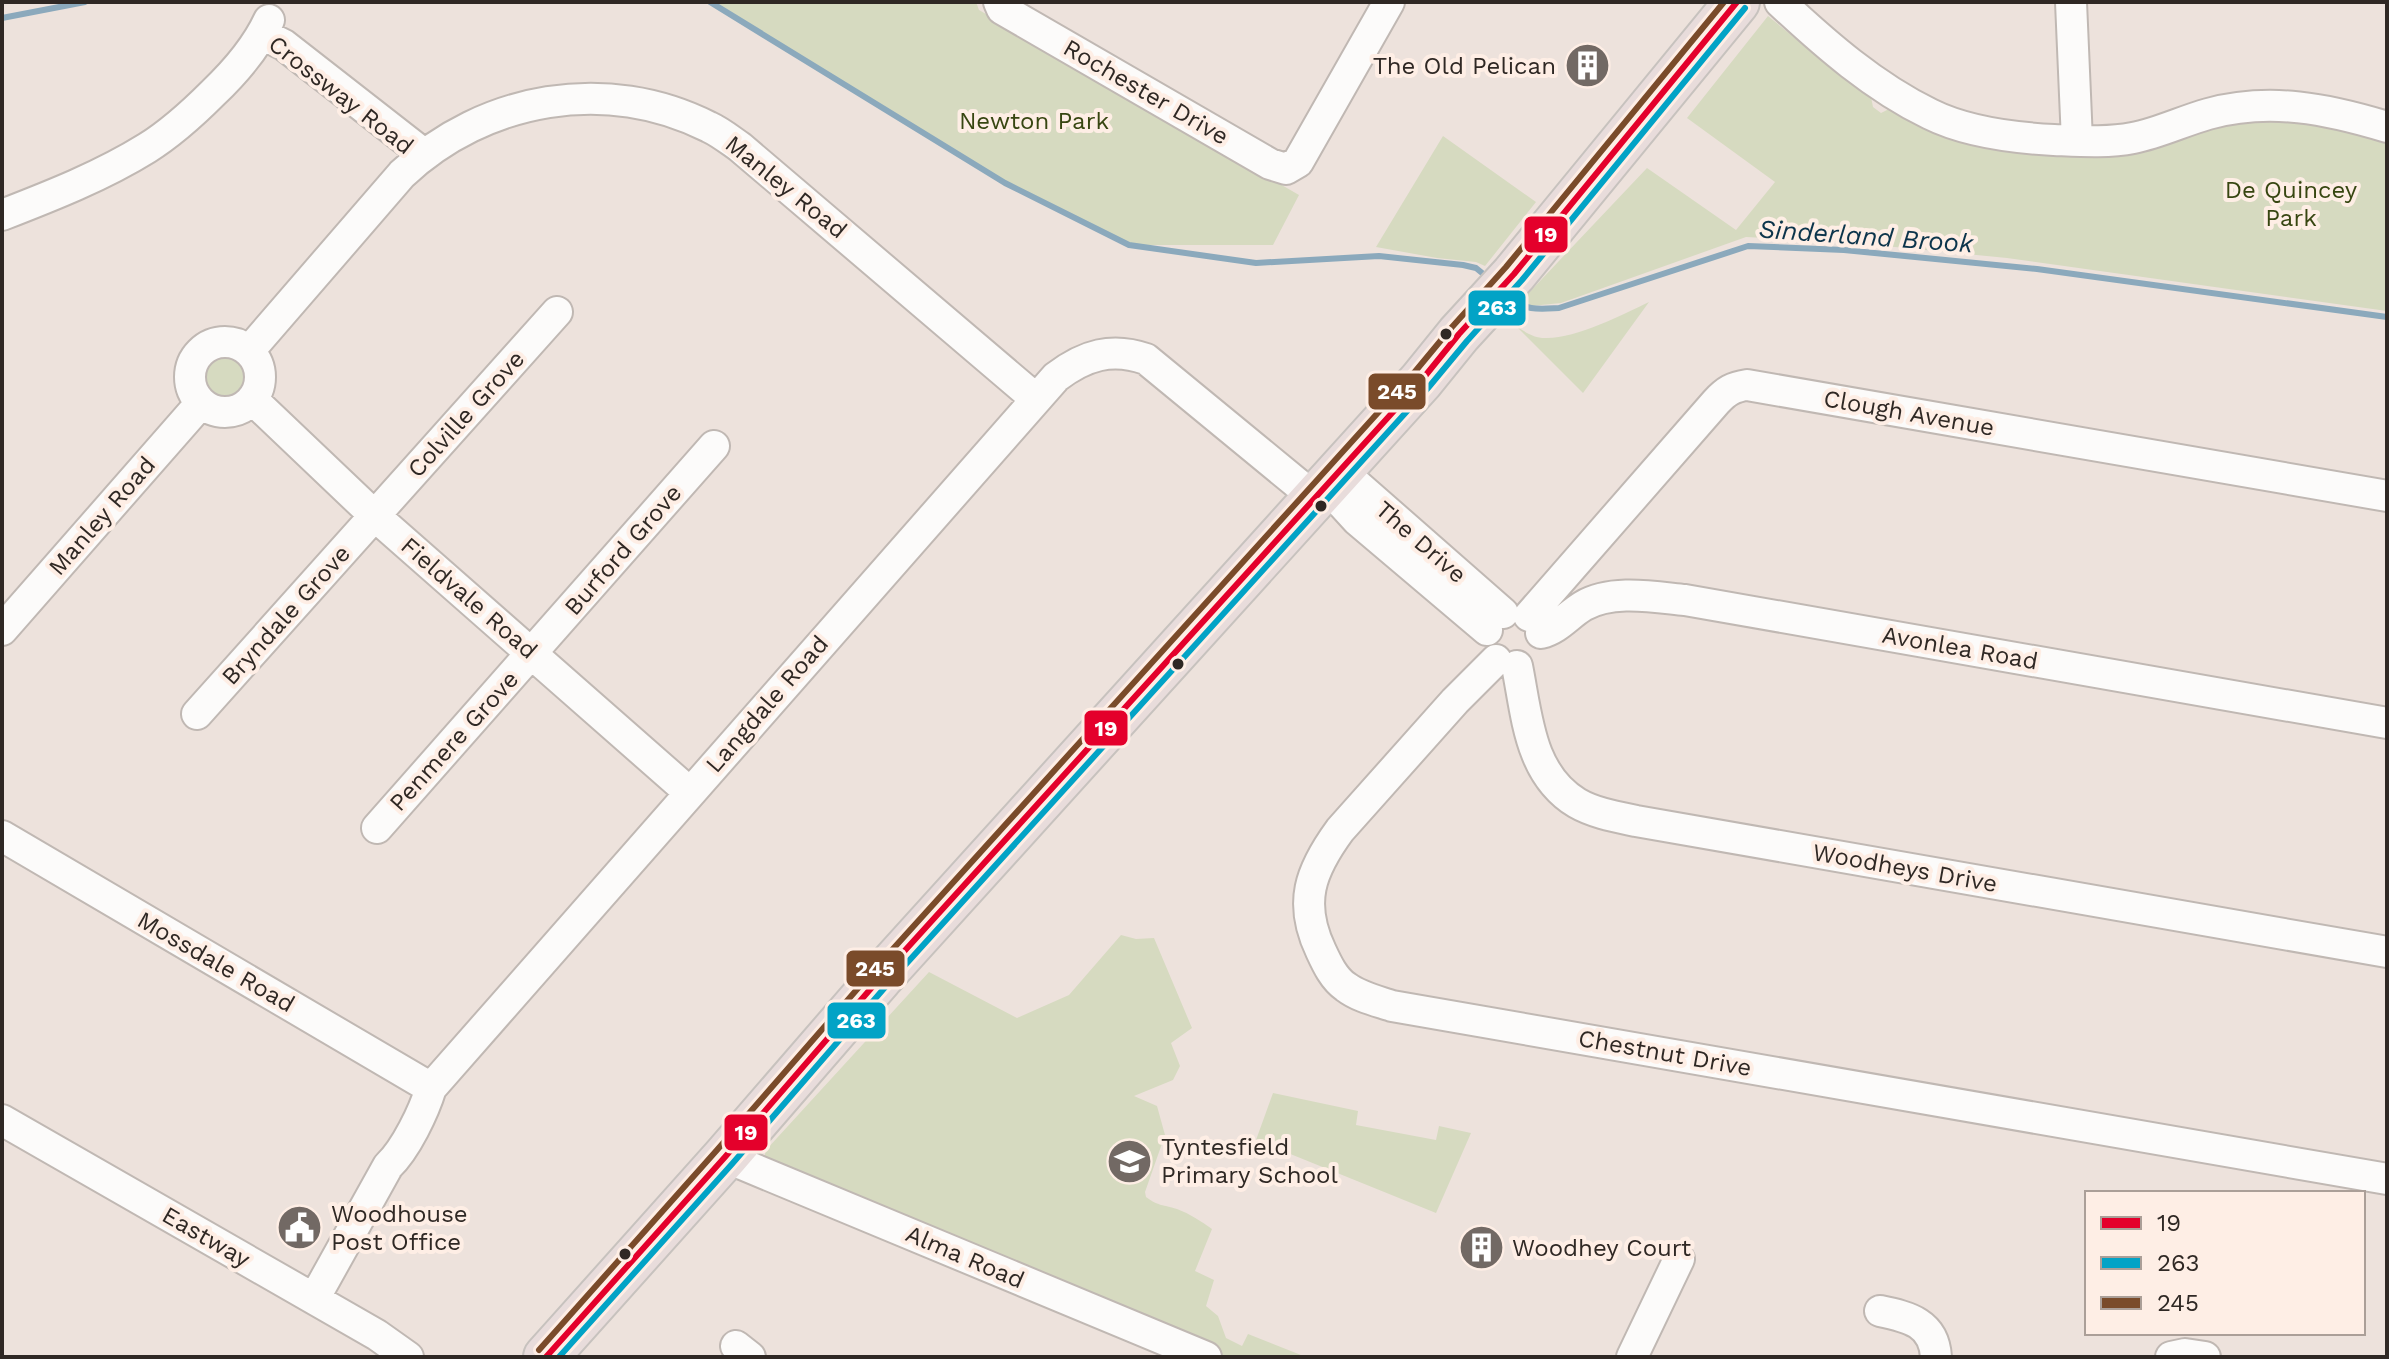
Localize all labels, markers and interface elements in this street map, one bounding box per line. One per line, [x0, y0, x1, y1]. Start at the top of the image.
street label: Crossway Road [263, 30, 419, 160]
street label: Rochester Drive [1059, 33, 1233, 151]
building icon: The Old Pelican [1563, 42, 1611, 90]
place label: The Old Pelican [1373, 52, 1556, 80]
park label: Newton Park [959, 107, 1109, 135]
street label: Manley Road [720, 130, 852, 244]
park label: De Quincey Park [2225, 176, 2358, 232]
water label: Sinderland Brook [1758, 214, 1975, 259]
line badge: 19 [1523, 215, 1569, 254]
text: 19 [1534, 222, 1558, 247]
line badge: 263 [1467, 289, 1527, 327]
text: 263 [1477, 295, 1517, 320]
unlabelled marker [1438, 326, 1454, 342]
street label: Colville Grove [402, 345, 530, 483]
line badge: 245 [1367, 372, 1427, 411]
text: 245 [1377, 379, 1417, 404]
street label: Clough Avenue [1821, 384, 1997, 442]
street label: Manley Road [43, 451, 161, 581]
street label: Burford Grove [559, 479, 687, 621]
street label: The Drive [1370, 495, 1472, 589]
unlabelled marker [1313, 498, 1329, 514]
street label: Fieldvale Road [395, 531, 543, 665]
street label: Bryndale Grove [216, 539, 356, 691]
street label: Avonlea Road [1880, 621, 2040, 675]
street label: Langdale Road [700, 630, 834, 778]
unlabelled marker [1170, 656, 1186, 672]
street label: Penmere Grove [384, 665, 524, 817]
line badge: 19 [1083, 709, 1129, 747]
text: 19 [1094, 716, 1118, 741]
street label: Woodheys Drive [1811, 838, 1999, 898]
street label: Mossdale Road [133, 906, 299, 1018]
line badge: 245 [845, 949, 906, 988]
text: 245 [855, 956, 895, 981]
line badge: 263 [826, 1001, 887, 1040]
text: 263 [836, 1008, 876, 1033]
street label: Chestnut Drive [1576, 1024, 1754, 1082]
line badge: 19 [723, 1113, 769, 1152]
text: 19 [734, 1120, 758, 1145]
place label: Tyntesfield Primary School [1161, 1133, 1339, 1189]
school or university icon: Tyntesfield Primary School [1106, 1137, 1154, 1185]
legend [2085, 1191, 2365, 1335]
place label: Woodhouse Post Office [331, 1200, 468, 1256]
street label: Eastway [157, 1201, 255, 1274]
public building icon: Woodhouse Post Office [276, 1204, 324, 1252]
text: 19 [2157, 1209, 2181, 1237]
street label: Alma Road [902, 1220, 1028, 1294]
building icon: Woodhey Court [1457, 1224, 1505, 1272]
place label: Woodhey Court [1512, 1234, 1691, 1262]
unlabelled marker [617, 1246, 633, 1262]
text: 263 [2157, 1249, 2200, 1277]
text: 245 [2157, 1289, 2199, 1317]

